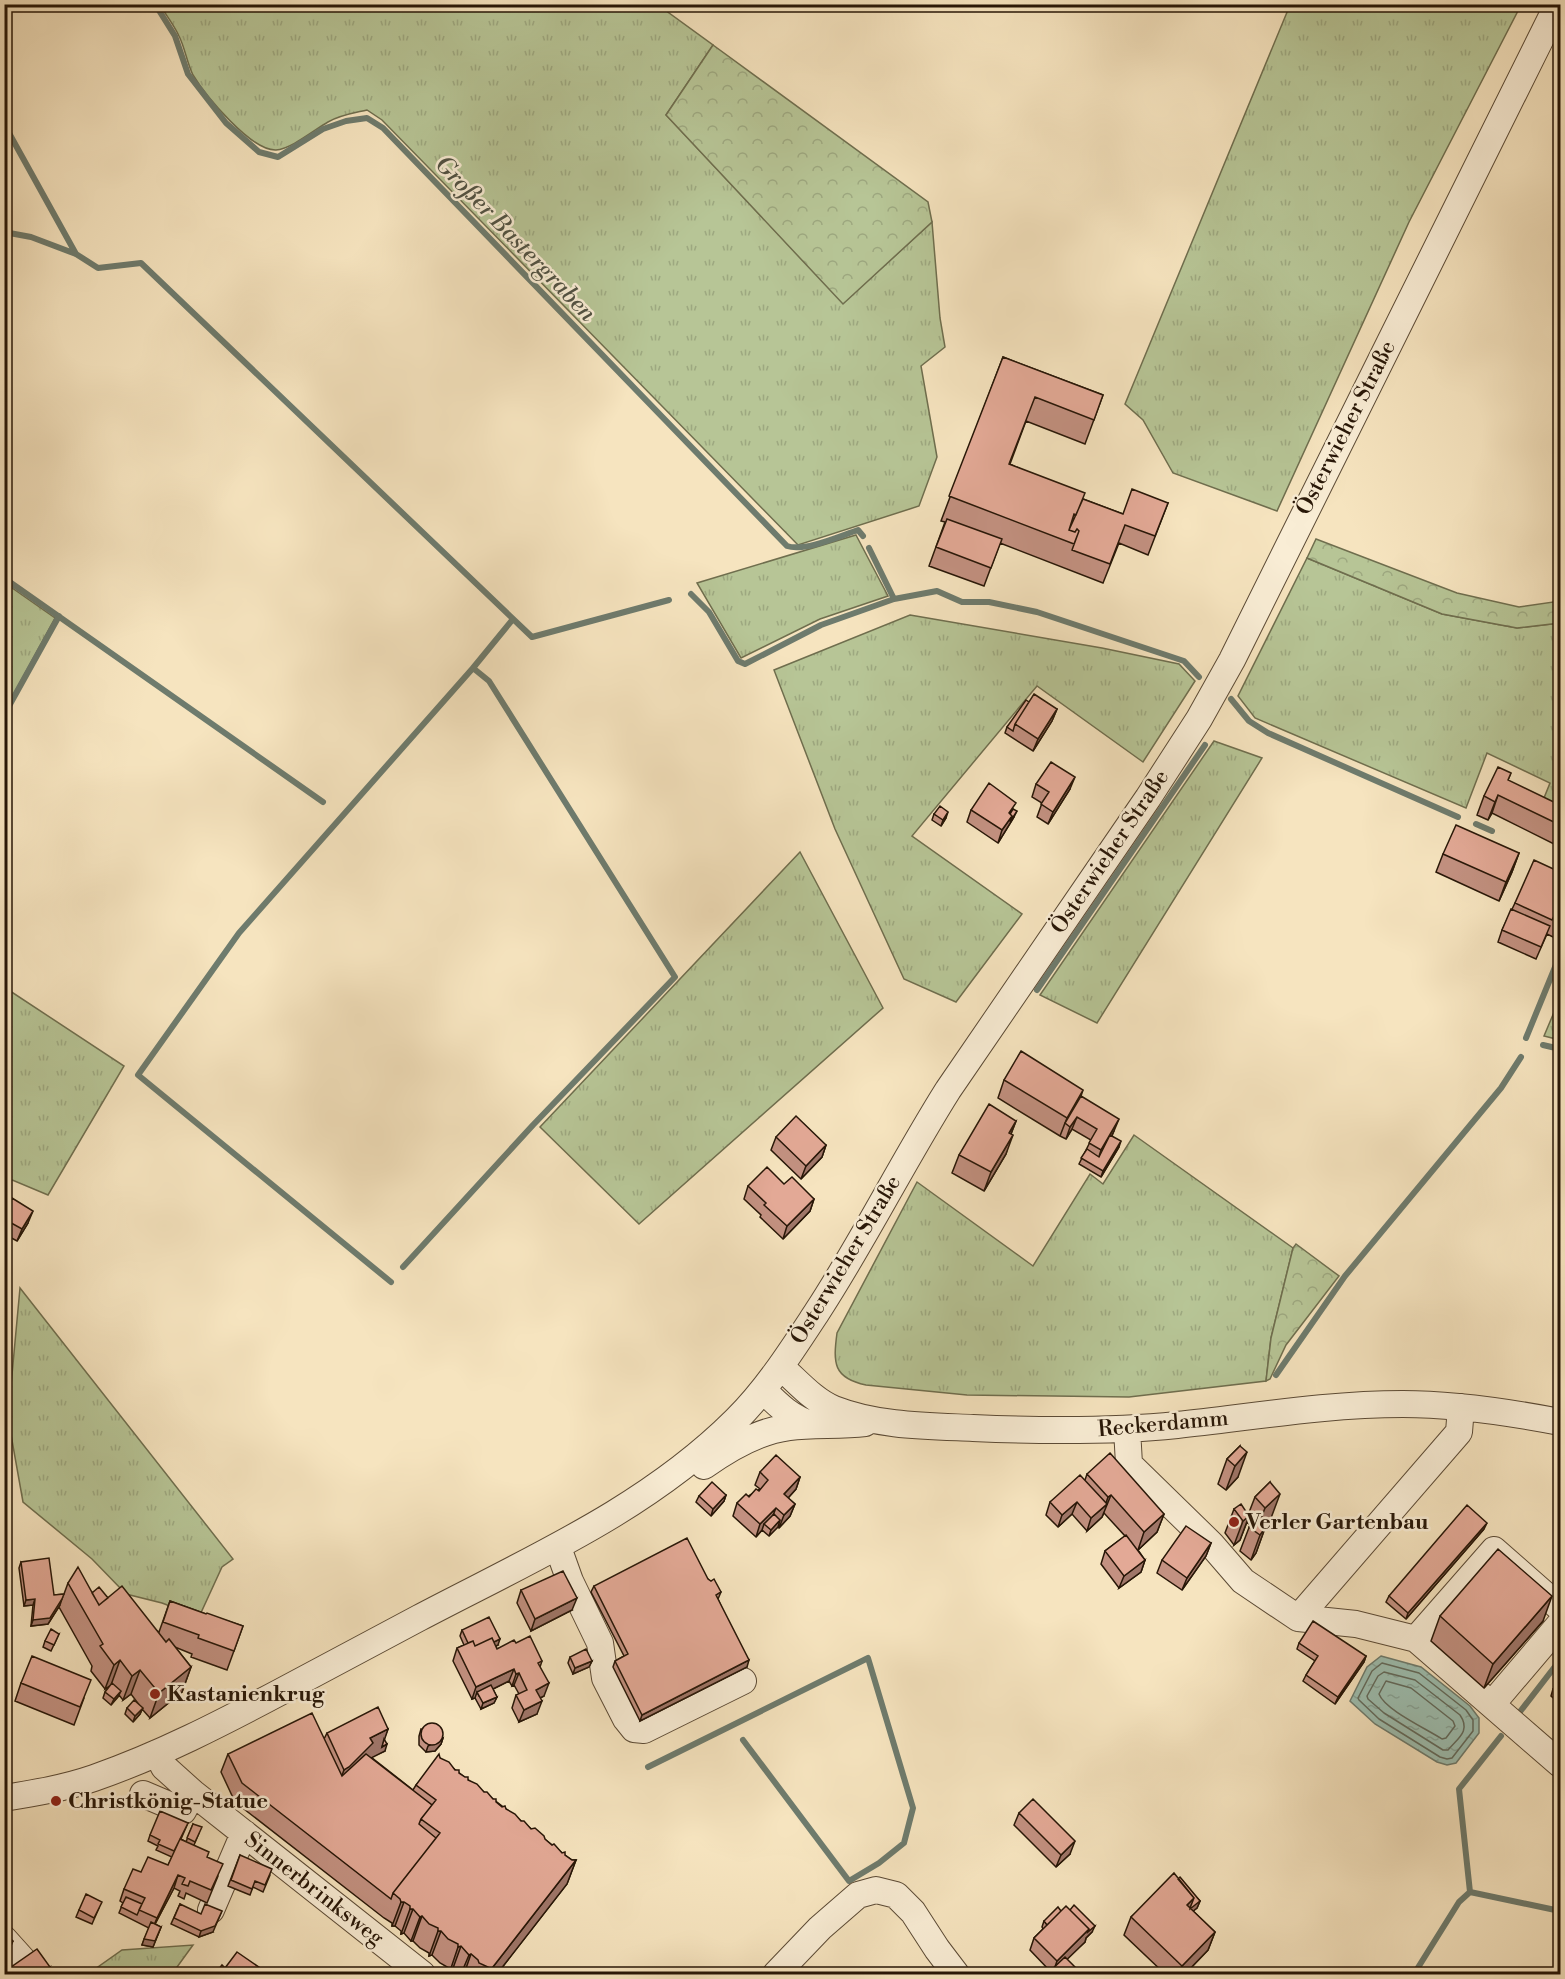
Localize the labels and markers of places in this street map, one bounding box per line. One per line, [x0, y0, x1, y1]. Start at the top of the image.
place label: Verler Gartenbau [1245, 1509, 1429, 1536]
marker: Verler Gartenbau [1227, 1515, 1241, 1529]
place label: Kastanienkrug [167, 1681, 325, 1708]
marker: Kastanienkrug [148, 1687, 162, 1701]
place label: Christkönig-Statue [68, 1788, 268, 1815]
marker: Christkönig-Statue [49, 1794, 63, 1808]

